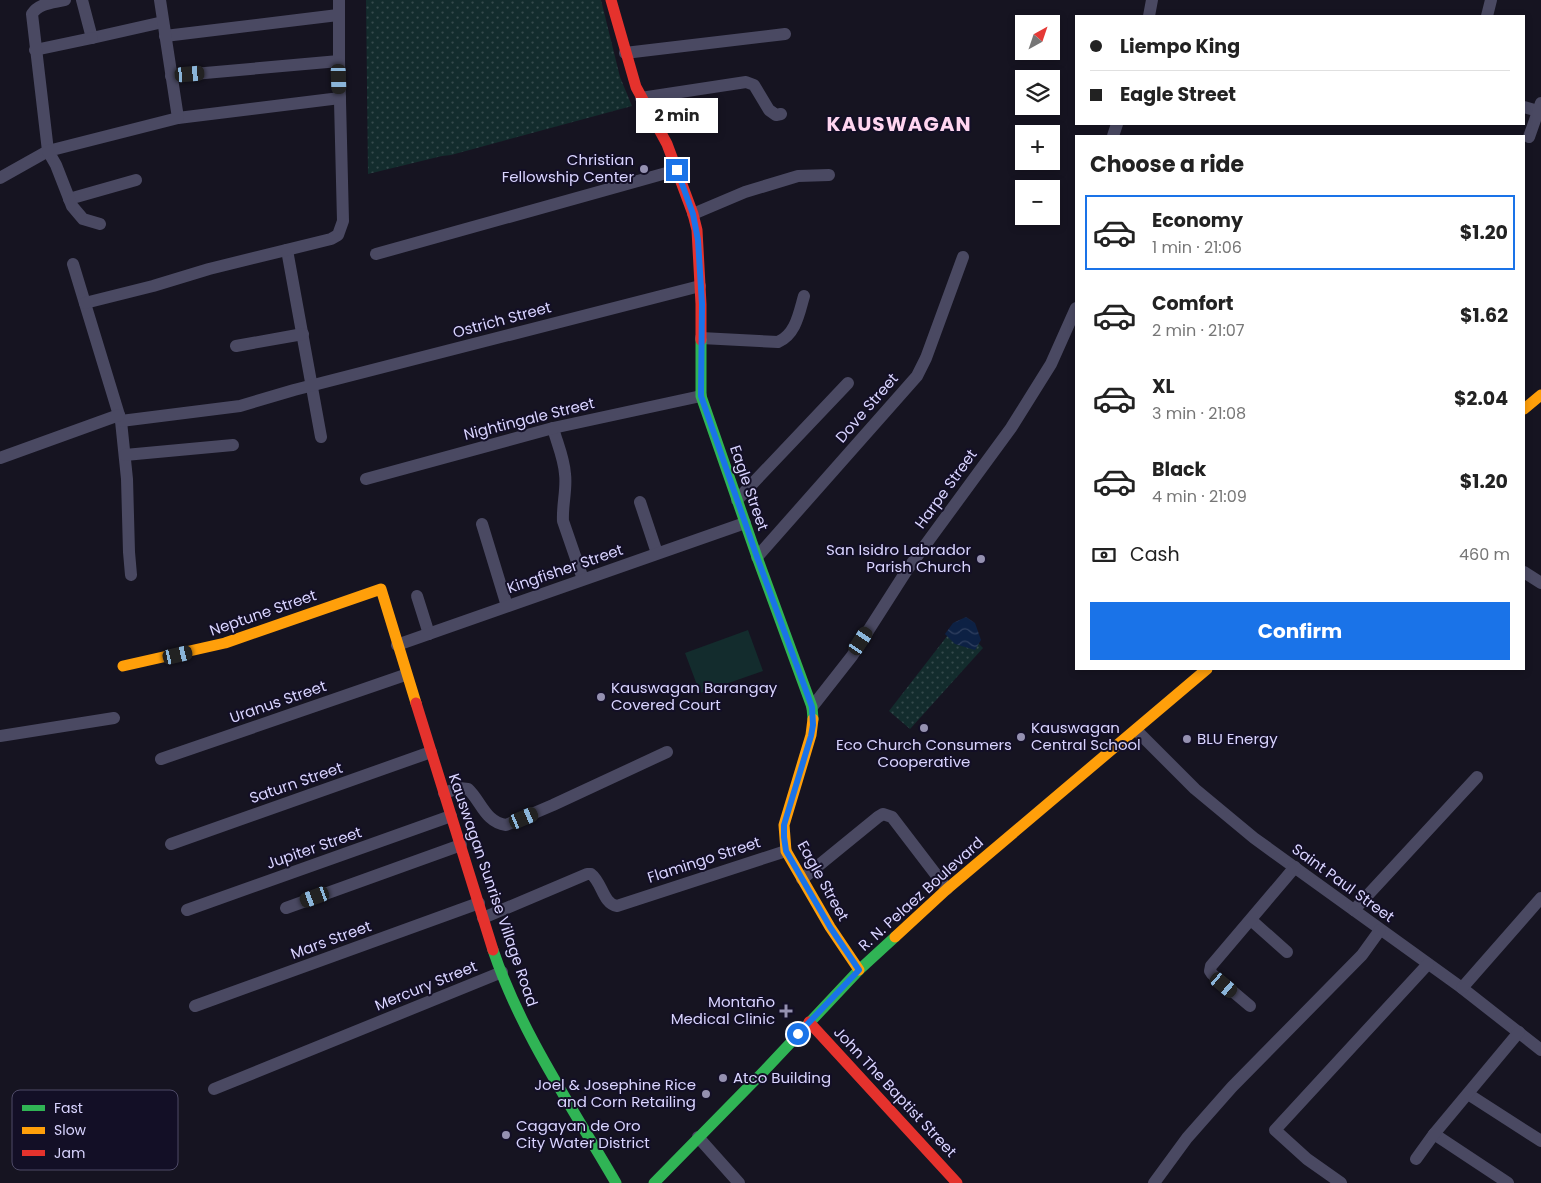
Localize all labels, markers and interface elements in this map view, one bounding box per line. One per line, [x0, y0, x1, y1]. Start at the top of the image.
north arrow [1015, 15, 1060, 60]
map controls [1015, 15, 1060, 225]
text: Liempo King [1120, 33, 1240, 60]
car [330, 64, 347, 94]
car [174, 65, 205, 83]
button: layers [1015, 70, 1060, 115]
text: Eagle Street [1120, 81, 1236, 108]
callout: 2 min [636, 98, 718, 132]
text: 2 min [655, 104, 699, 127]
district label: KAUSWAGAN [827, 110, 971, 138]
button: + [1015, 125, 1060, 170]
place label: Christian Fellowship Center [502, 149, 634, 187]
text: Choose a ride [1090, 149, 1244, 180]
route end [666, 159, 688, 181]
marker: Christian Fellowship Center [638, 163, 650, 175]
button: − [1015, 180, 1060, 225]
text: Economy [1152, 207, 1243, 234]
icon: car [1092, 210, 1137, 255]
text: $1.20 [1460, 219, 1508, 246]
text: 1 min · 21:06 [1152, 236, 1242, 259]
text: Comfort [1152, 290, 1234, 317]
icon: car [1092, 293, 1137, 338]
street label: Ostrich Street [450, 296, 553, 343]
text: $1.62 [1460, 302, 1508, 329]
text: 2 min · 21:07 [1152, 319, 1245, 342]
street label: Dove Street [831, 368, 903, 447]
text: XL [1152, 373, 1175, 400]
icon: car [1092, 376, 1137, 421]
text: $2.04 [1454, 385, 1508, 412]
street label: Nightingale Street [461, 392, 596, 445]
text: 3 min · 21:08 [1152, 402, 1246, 425]
street label: Eagle Street [725, 442, 774, 533]
street label: Harpe Street [910, 445, 982, 533]
text: Black [1152, 456, 1206, 483]
icon: car [1092, 459, 1137, 504]
text: $1.20 [1460, 468, 1508, 495]
text: 4 min · 21:09 [1152, 485, 1247, 508]
street label: Kingfisher Street [504, 539, 626, 598]
place label: San Isidro Labrador Parish Church [826, 539, 971, 577]
icon: cash [1090, 541, 1118, 569]
text: Cash [1130, 541, 1180, 568]
text: 460 m [1459, 543, 1510, 566]
marker: San Isidro Labrador Parish Church [975, 553, 987, 565]
street label: Neptune Street [207, 584, 319, 641]
button: Confirm [1090, 602, 1510, 660]
car [846, 624, 875, 658]
car [161, 644, 194, 666]
street label: Uranus Street [227, 675, 329, 728]
place label: Kauswagan Barangay Covered Court [611, 677, 778, 715]
marker: Kauswagan Barangay Covered Court [595, 691, 607, 703]
place label: Kauswagan Central School [1031, 717, 1141, 755]
marker: Eco Church Consumers Cooperative [918, 722, 930, 734]
place label: BLU Energy [1197, 728, 1278, 749]
marker: Kauswagan Central School [1015, 731, 1027, 743]
marker: BLU Energy [1181, 733, 1193, 745]
place label: Eco Church Consumers Cooperative [836, 734, 1012, 772]
street label: Saturn Street [246, 757, 345, 808]
street label: Kauswagan Sunrise Village Road [444, 771, 543, 1009]
car [507, 805, 540, 831]
street label: Jupiter Street [263, 821, 364, 874]
street label: Flamingo Street [645, 831, 763, 888]
street label: R. N. Pelaez Boulevard [854, 832, 988, 956]
street label: Eagle Street [793, 837, 854, 925]
street label: Saint Paul Street [1288, 838, 1399, 927]
car [298, 885, 331, 909]
street label: Mars Street [288, 915, 374, 964]
street label: Mercury Street [372, 955, 480, 1016]
car [1207, 970, 1240, 1000]
place label: Montaño Medical Clinic [671, 991, 775, 1029]
marker: Montaño Medical Clinic [779, 1004, 793, 1018]
street label: John The Baptist Street [829, 1022, 962, 1162]
route start [787, 1023, 809, 1045]
place label: Atco Building [733, 1067, 831, 1088]
marker: Atco Building [717, 1072, 729, 1084]
place label: Joel & Josephine Rice and Corn Retailing [534, 1074, 696, 1112]
marker: Joel & Josephine Rice and Corn Retailing [700, 1088, 712, 1100]
legend [12, 1090, 178, 1170]
text: Fast [54, 1098, 83, 1118]
place label: Cagayan de Oro City Water District [516, 1115, 650, 1153]
text: Slow [54, 1120, 87, 1140]
marker: Cagayan de Oro City Water District [500, 1129, 512, 1141]
text: Jam [54, 1143, 85, 1163]

